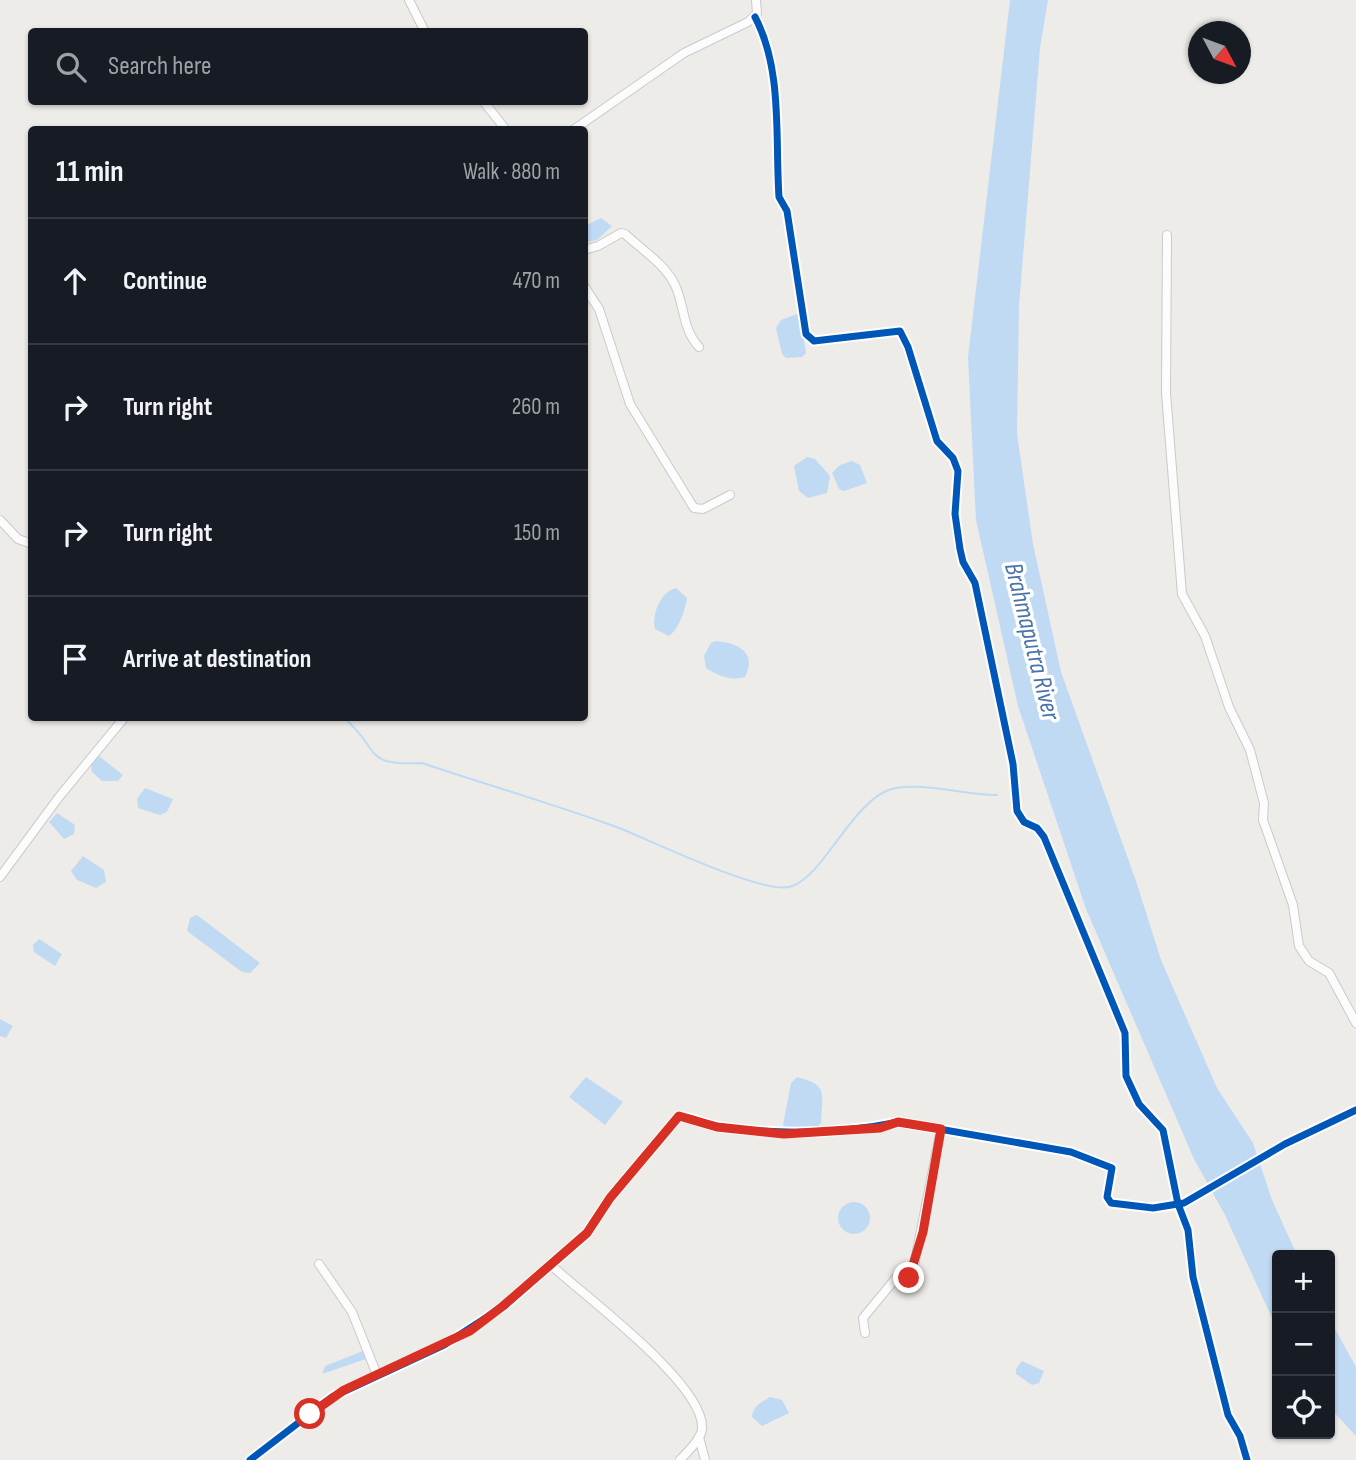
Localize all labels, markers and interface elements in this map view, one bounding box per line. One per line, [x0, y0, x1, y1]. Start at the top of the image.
north arrow [1188, 21, 1251, 84]
search box [28, 28, 588, 105]
icon: search [52, 48, 90, 86]
text: Search here [108, 51, 211, 82]
text: 11 min [56, 154, 124, 190]
text: Walk · 880 m [463, 158, 560, 186]
icon: ahead [56, 262, 94, 300]
text: Continue [123, 266, 207, 297]
text: 470 m [513, 267, 560, 295]
icon: right [56, 388, 94, 426]
text: Turn right [123, 392, 212, 423]
text: 260 m [512, 393, 560, 421]
icon: right [56, 514, 94, 552]
text: Turn right [123, 518, 212, 549]
text: 150 m [514, 519, 560, 547]
water label: Brahmaputra River [997, 560, 1066, 725]
icon: arrive [56, 640, 94, 678]
text: Arrive at destination [123, 644, 311, 675]
map controls [1272, 1250, 1335, 1439]
button: + [1272, 1250, 1335, 1313]
route end [893, 1262, 924, 1293]
button: − [1272, 1313, 1335, 1376]
button: locate [1272, 1376, 1335, 1439]
route start [294, 1398, 325, 1429]

